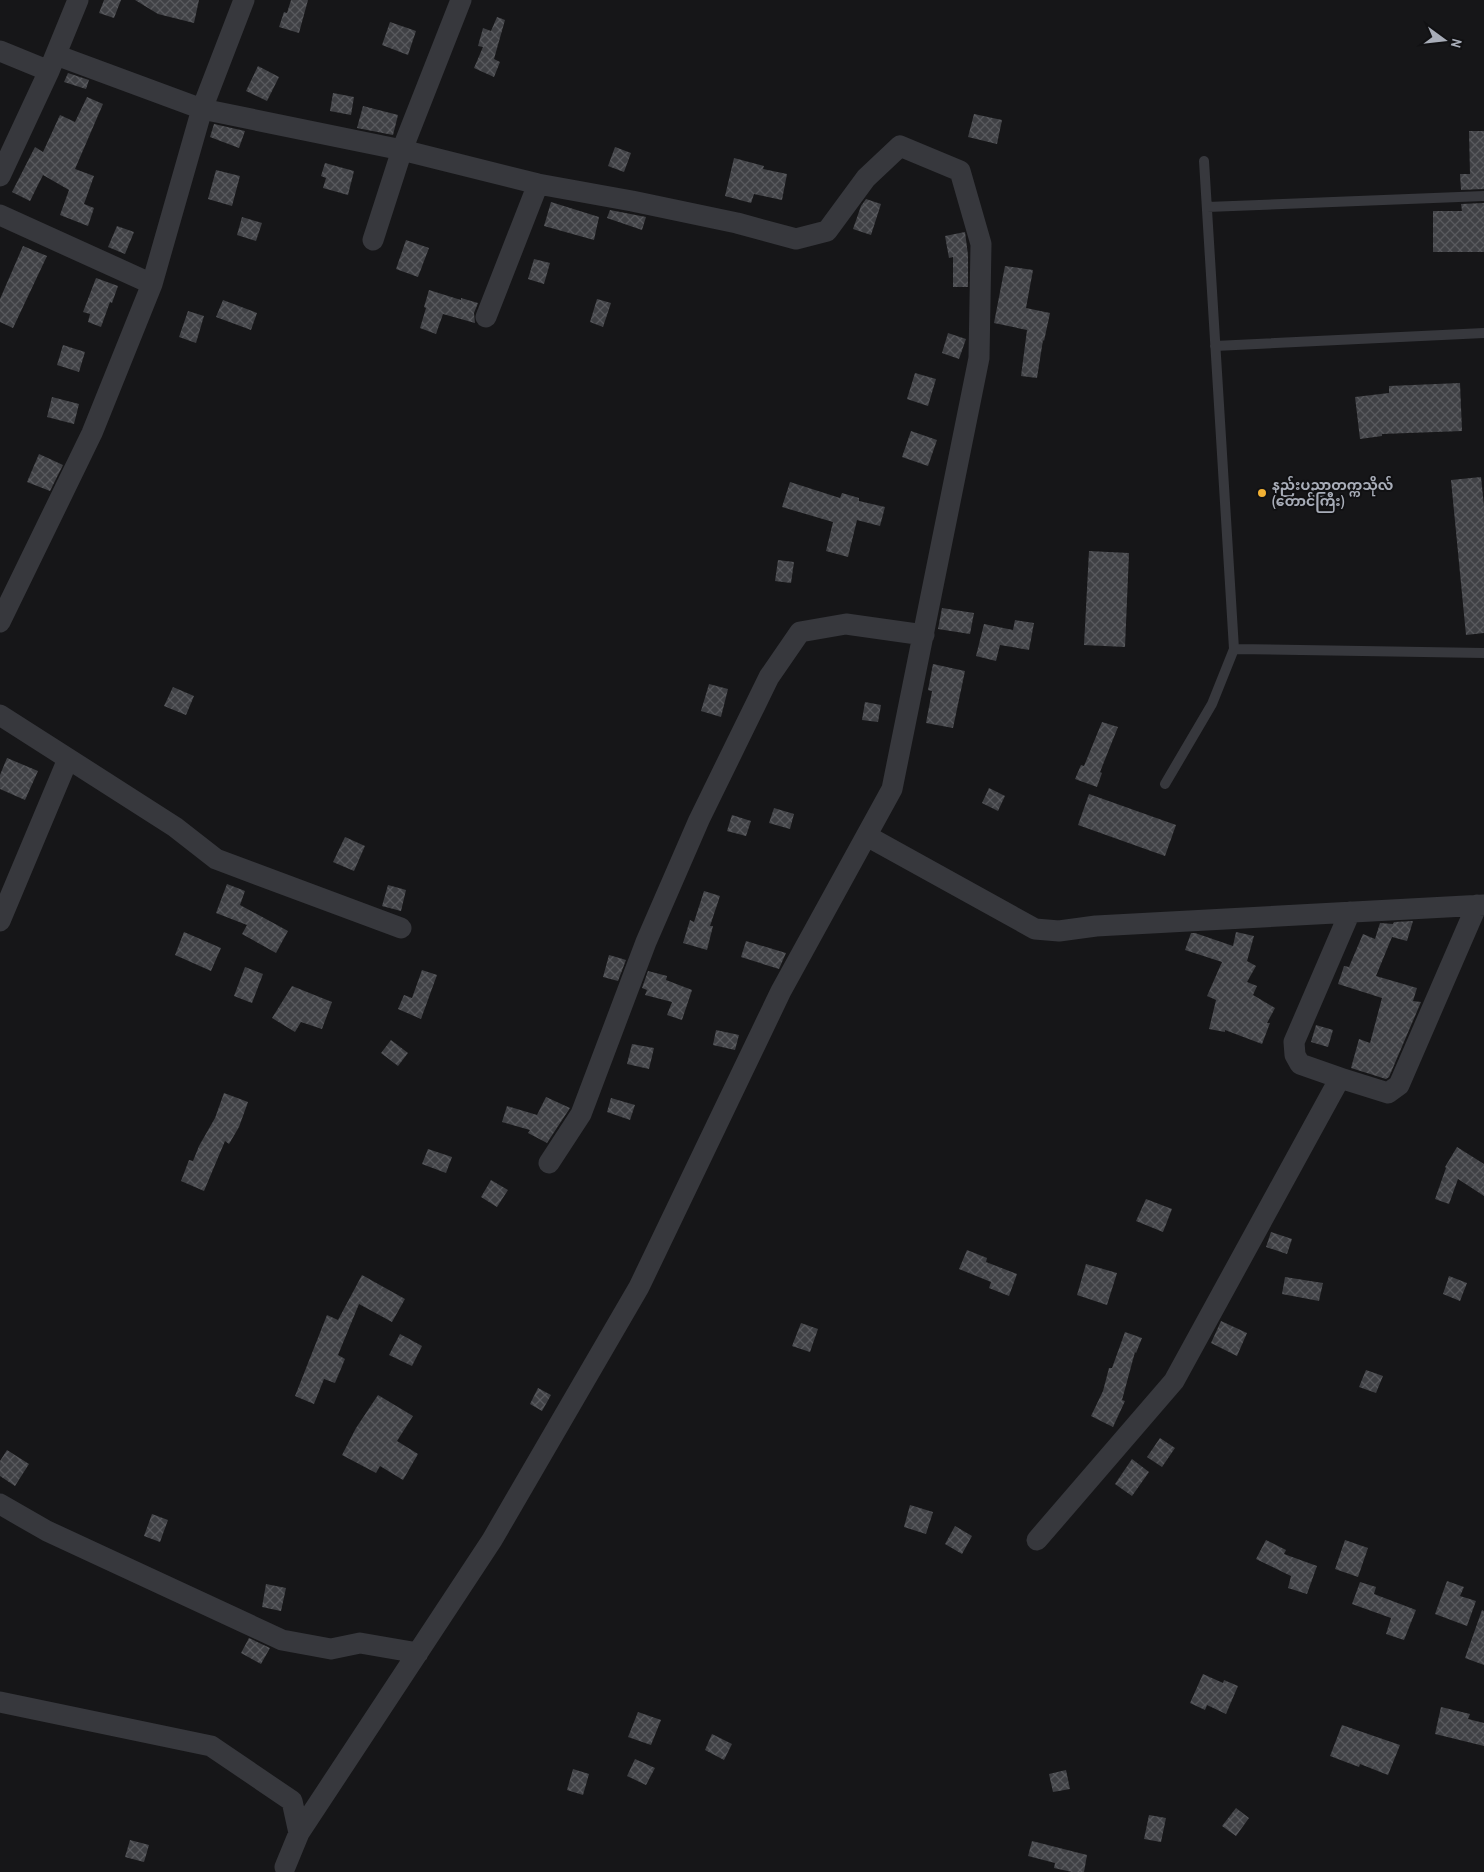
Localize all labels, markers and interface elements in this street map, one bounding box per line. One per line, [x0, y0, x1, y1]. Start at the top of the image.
north arrow [1419, 15, 1469, 65]
text: N [1447, 37, 1466, 50]
place label: နည်းပညာတက္ကသိုလ် (တောင်ကြီး) [1272, 475, 1393, 513]
marker: နည်းပညာတက္ကသိုလ် (တောင်ကြီး) [1256, 487, 1268, 499]

